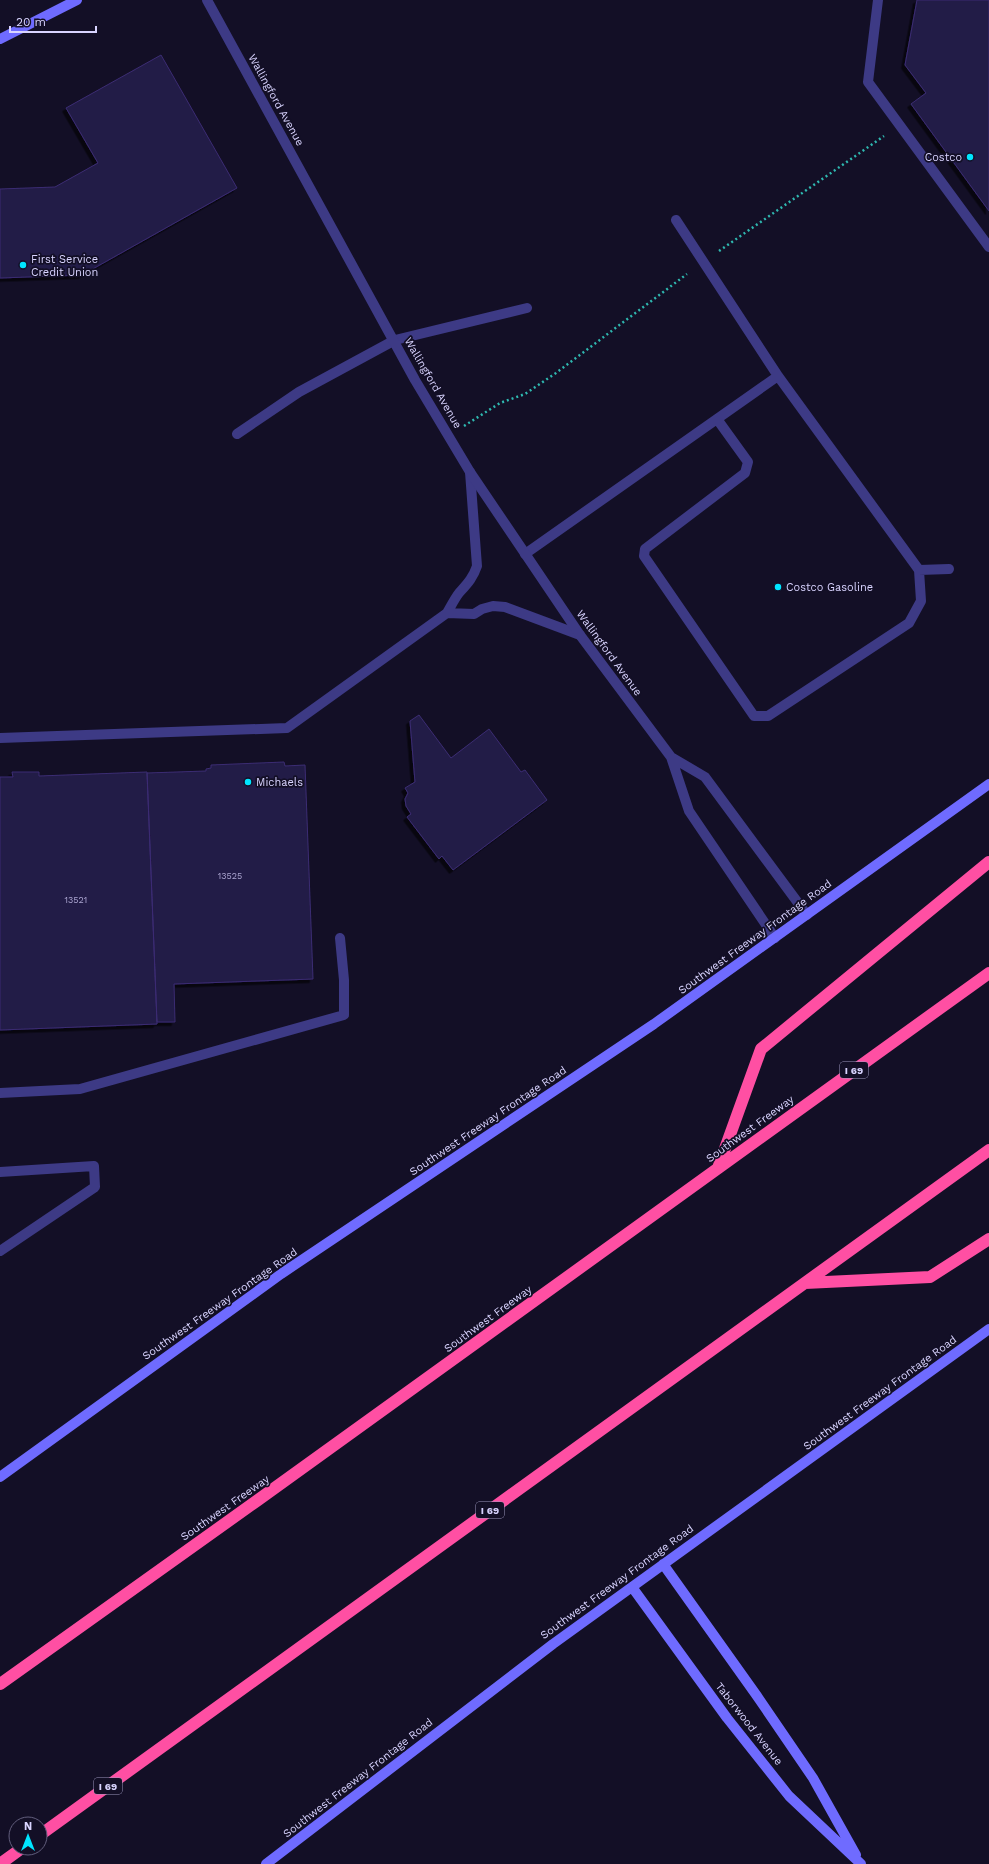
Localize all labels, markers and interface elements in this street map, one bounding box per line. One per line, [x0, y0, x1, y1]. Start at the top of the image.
scale bar [10, 8, 96, 34]
text: 20 m [16, 15, 46, 29]
street label: Wallingford Avenue [245, 52, 307, 148]
place label: Costco [925, 151, 962, 164]
marker: Costco [965, 152, 975, 162]
place label: First Service Credit Union [31, 253, 98, 279]
marker: First Service Credit Union [18, 260, 28, 270]
street label: Wallingford Avenue [402, 335, 464, 431]
place label: Costco Gasoline [786, 581, 873, 594]
marker: Costco Gasoline [773, 582, 783, 592]
street label: Wallingford Avenue [574, 608, 644, 698]
place label: Michaels [256, 776, 303, 789]
marker: Michaels [243, 777, 253, 787]
house number: 13525 [218, 871, 242, 881]
street label: Southwest Freeway Frontage Road [676, 877, 834, 997]
house number: 13521 [65, 895, 87, 905]
road number: I 69 [840, 1062, 868, 1078]
street label: Southwest Freeway Frontage Road [407, 1064, 569, 1178]
street label: Southwest Freeway [704, 1093, 797, 1165]
street label: Southwest Freeway Frontage Road [140, 1245, 300, 1363]
street label: Southwest Freeway [442, 1283, 535, 1355]
street label: Southwest Freeway Frontage Road [801, 1333, 959, 1453]
street label: Southwest Freeway [178, 1472, 272, 1543]
road number: I 69 [476, 1502, 504, 1518]
street label: Southwest Freeway Frontage Road [538, 1522, 696, 1642]
street label: Taborwood Avenue [713, 1680, 785, 1768]
street label: Southwest Freeway Frontage Road [281, 1716, 435, 1840]
road number: I 69 [94, 1778, 122, 1794]
north arrow [8, 1816, 48, 1856]
text: N [24, 1820, 32, 1833]

